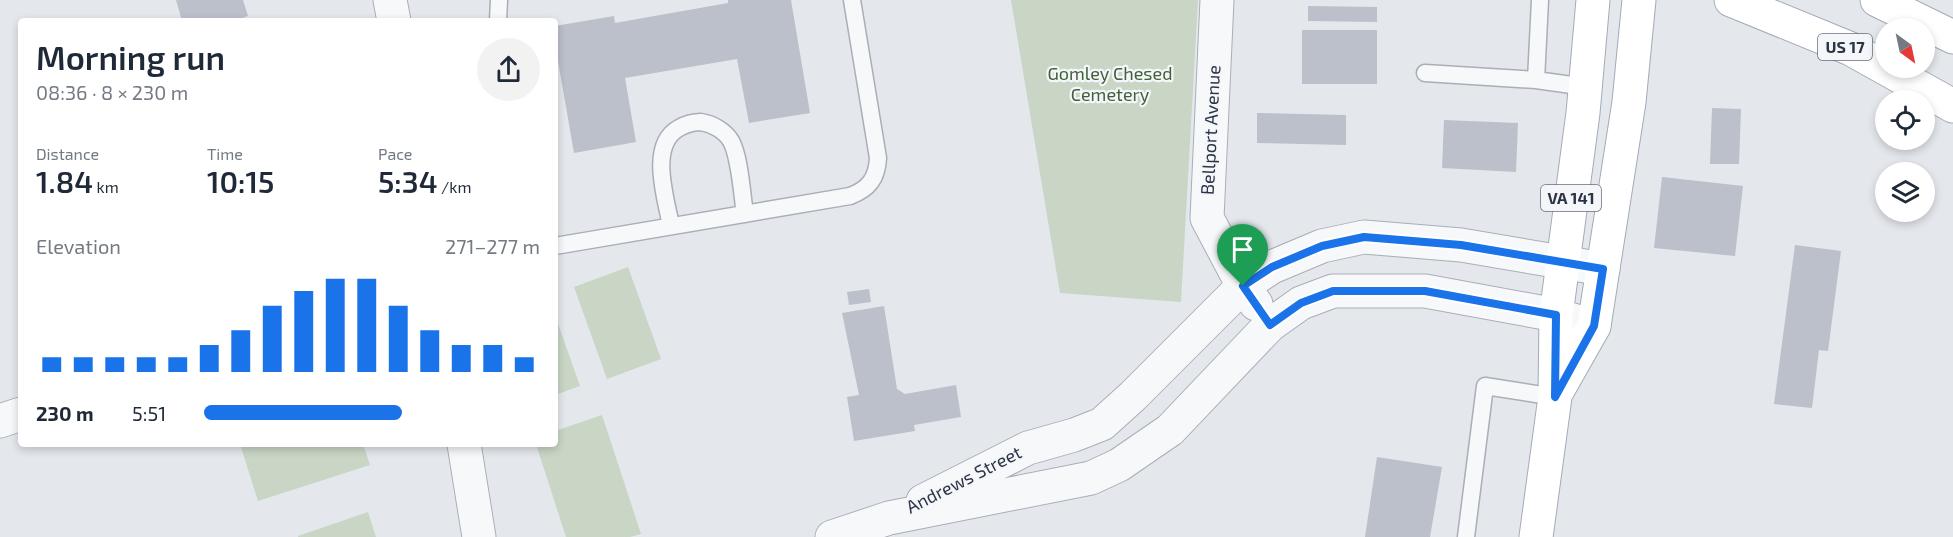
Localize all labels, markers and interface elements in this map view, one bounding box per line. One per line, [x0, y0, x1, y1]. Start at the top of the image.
north arrow [1875, 18, 1935, 78]
map controls [1875, 18, 1935, 222]
road number: US 17 [1818, 34, 1872, 60]
text: Morning run [36, 37, 225, 77]
button: share [477, 38, 540, 101]
park label: Gomley Chesed Cemetery [1048, 62, 1172, 105]
street label: Bellport Avenue [1196, 64, 1224, 196]
text: 08:36 · 8 × 230 m [36, 80, 188, 104]
button: locate [1875, 90, 1935, 150]
text: Distance [36, 144, 99, 163]
text: Time [207, 144, 243, 163]
text: Pace [378, 144, 412, 163]
button: layers [1875, 162, 1935, 222]
text: 1.84 [36, 163, 93, 199]
text: 10:15 [207, 163, 274, 199]
text: 5:34 [378, 163, 438, 199]
text: km [93, 177, 119, 196]
text: /km [438, 177, 472, 196]
road number: VA 141 [1541, 185, 1601, 211]
pin [1217, 224, 1268, 286]
icon: arrive [1226, 233, 1259, 266]
text: Elevation [36, 234, 121, 258]
text: 271–277 m [445, 234, 540, 258]
text: 230 m [36, 401, 94, 425]
text: 5:51 [132, 401, 166, 425]
street label: Andrews Street [902, 441, 1025, 518]

